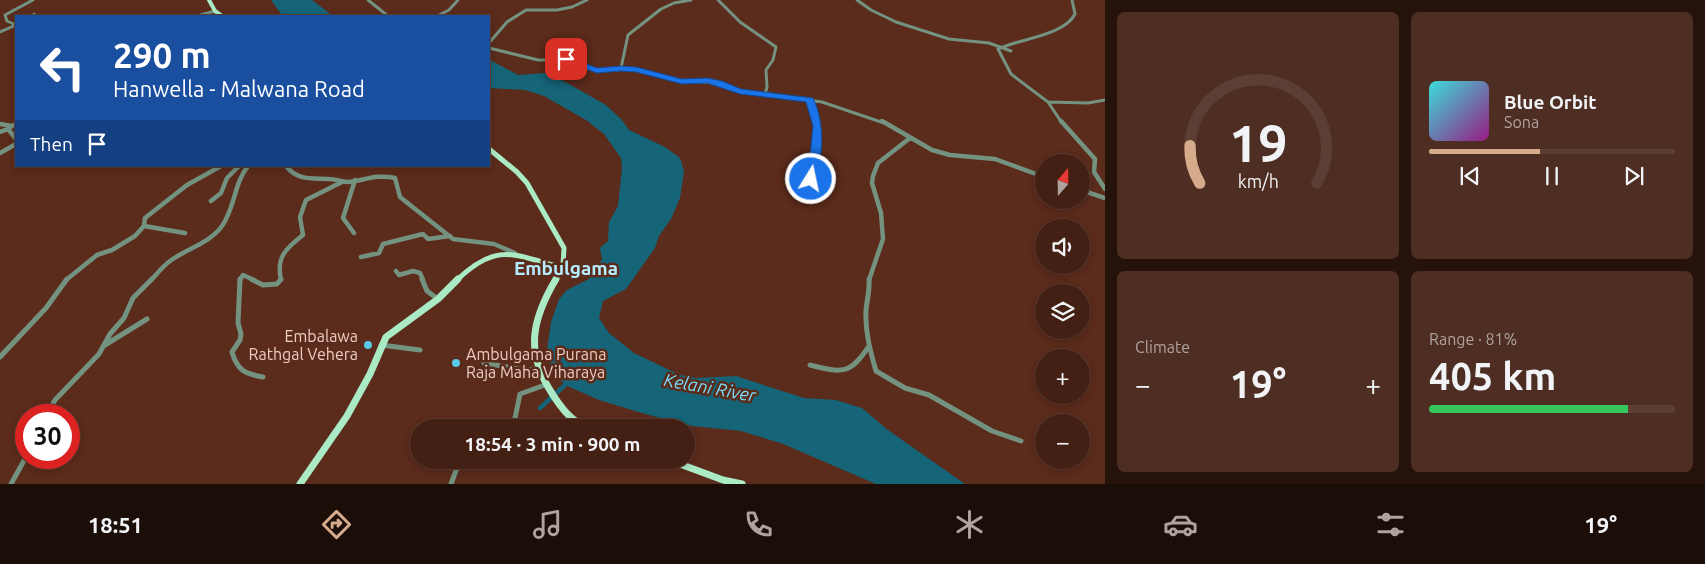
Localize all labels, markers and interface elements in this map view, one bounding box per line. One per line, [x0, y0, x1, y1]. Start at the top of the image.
icon: left [30, 35, 95, 100]
text: 290 m [113, 35, 211, 75]
pin [545, 38, 587, 80]
icon: arrive [552, 45, 580, 73]
text: Hanwella - Malwana Road [113, 76, 365, 101]
text: Blue Orbit [1504, 91, 1597, 113]
text: Sona [1504, 113, 1539, 131]
text: 19 [1229, 114, 1287, 172]
icon: arrive [83, 130, 111, 158]
text: Then [30, 133, 73, 155]
position arrow [784, 152, 836, 204]
north arrow [1035, 154, 1090, 209]
map controls [1035, 154, 1090, 469]
icon: previous [1456, 162, 1484, 190]
icon: pause [1538, 162, 1566, 190]
icon: next [1620, 162, 1648, 190]
text: km/h [1237, 171, 1279, 191]
button: sound [1035, 219, 1090, 274]
district label: Embulgama [514, 257, 618, 279]
button: layers [1035, 284, 1090, 339]
place label: Embalawa Rathgal Vehera [248, 327, 358, 363]
text: Range · 81% [1429, 330, 1517, 348]
text: Climate [1135, 338, 1190, 356]
marker: Embalawa Rathgal Vehera [362, 339, 374, 351]
place label: Ambulgama Purana Raja Maha Viharaya [466, 345, 606, 381]
button: + [1035, 349, 1090, 404]
text: 405 km [1429, 355, 1556, 397]
marker: Ambulgama Purana Raja Maha Viharaya [450, 357, 462, 369]
text: 19° [1230, 363, 1286, 405]
water label: Kelani River [663, 369, 759, 405]
text: − [1135, 369, 1151, 400]
text: + [1365, 369, 1381, 400]
speed limit sign: 30 [15, 404, 80, 469]
button: − [1035, 414, 1090, 469]
text: 18:54 · 3 min · 900 m [465, 433, 640, 455]
icon: directions [319, 507, 354, 542]
icon: music [530, 507, 565, 542]
icon: phone [741, 507, 776, 542]
icon: climate [952, 507, 987, 542]
icon: car [1163, 507, 1198, 542]
icon: filters [1373, 507, 1408, 542]
text: 18:51 [88, 512, 143, 537]
text: 19° [1584, 512, 1617, 537]

